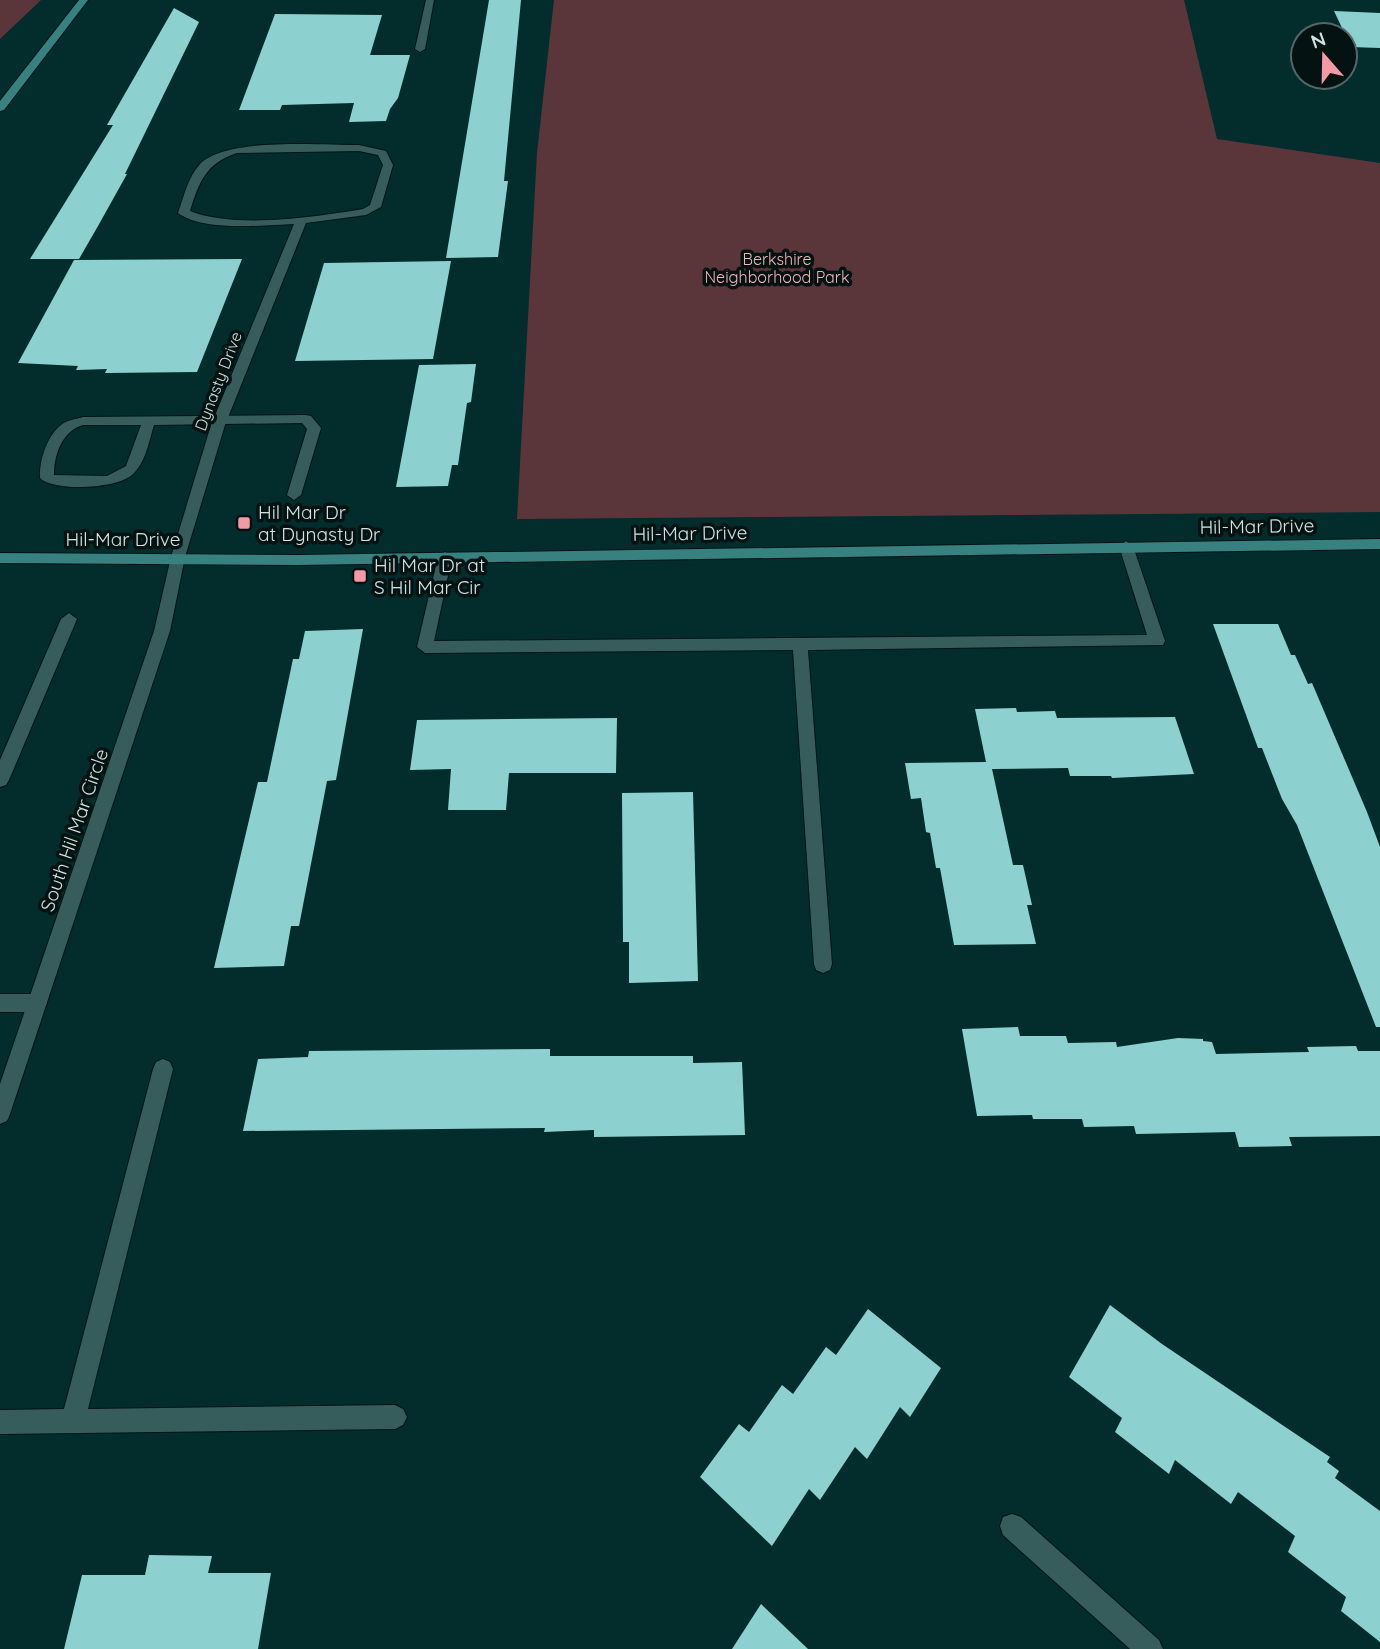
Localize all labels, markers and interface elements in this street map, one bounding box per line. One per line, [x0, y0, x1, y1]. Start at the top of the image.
north arrow [1289, 21, 1359, 91]
text: N [1308, 26, 1329, 54]
park label: Berkshire Neighborhood Park [704, 249, 850, 287]
street label: Dynasty Drive [190, 329, 246, 433]
place label: Hil Mar Dr at Dynasty Dr [258, 500, 381, 546]
street label: Hil-Mar Drive [1199, 513, 1315, 539]
marker: Hil Mar Dr at Dynasty Dr [236, 515, 252, 531]
street label: Hil-Mar Drive [632, 520, 748, 546]
street label: Hil-Mar Drive [66, 527, 181, 551]
place label: Hil Mar Dr at S Hil Mar Cir [374, 553, 485, 599]
marker: Hil Mar Dr at S Hil Mar Cir [352, 568, 368, 584]
street label: South Hil Mar Circle [35, 745, 113, 915]

